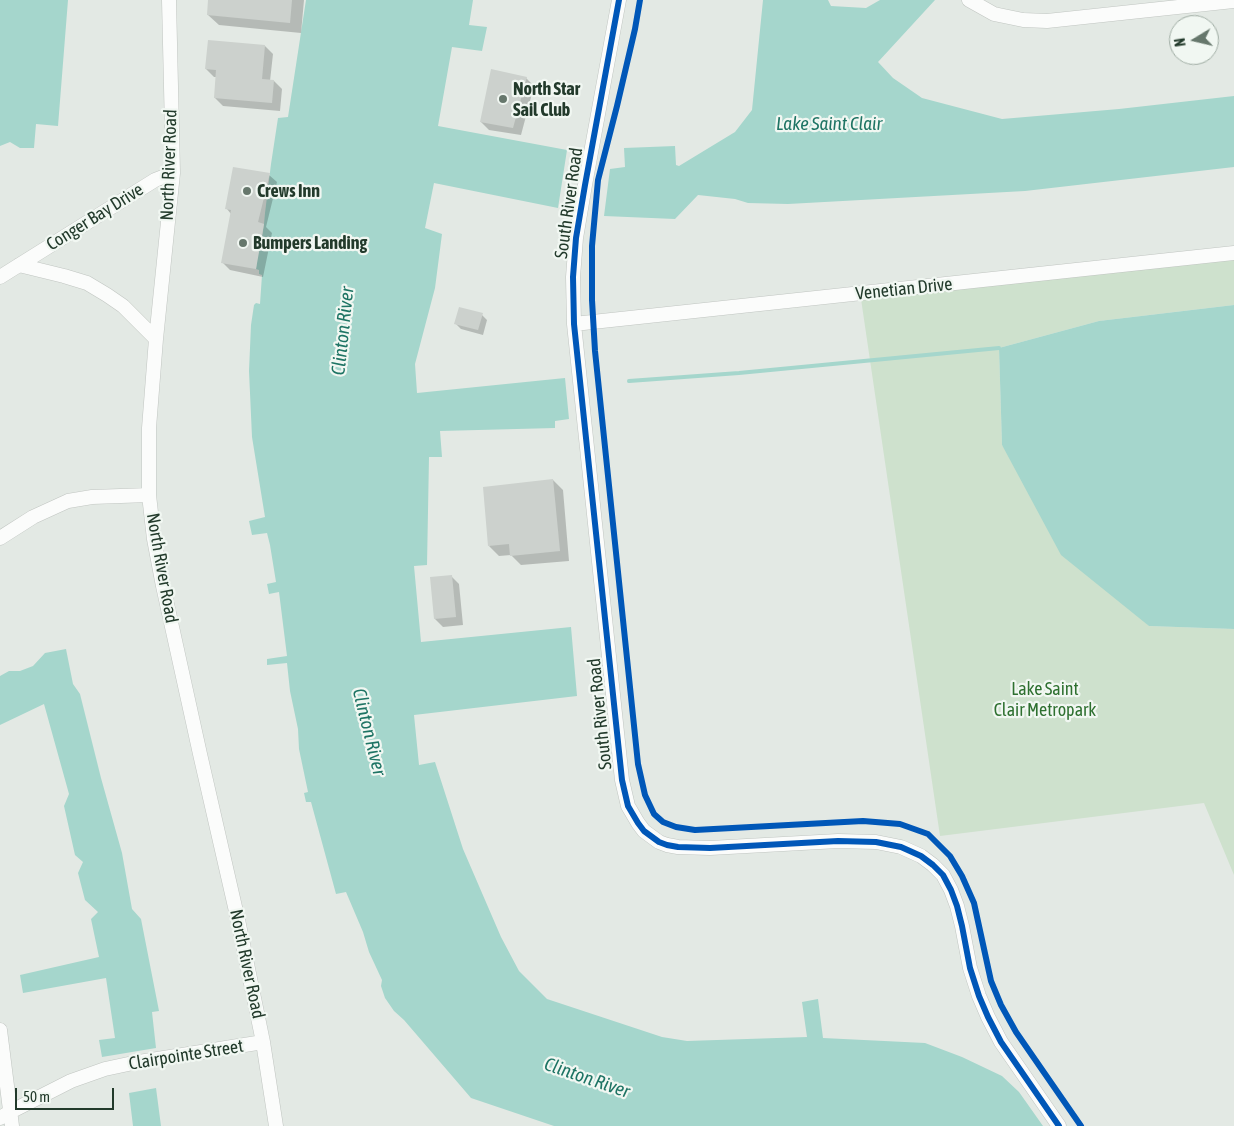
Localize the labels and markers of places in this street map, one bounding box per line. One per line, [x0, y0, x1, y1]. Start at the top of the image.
place label: North Star Sail Club [513, 78, 580, 120]
marker: North Star Sail Club [497, 93, 509, 105]
place label: Crews Inn [257, 180, 320, 202]
marker: Crews Inn [241, 185, 253, 197]
place label: Bumpers Landing [253, 232, 367, 254]
marker: Bumpers Landing [237, 237, 249, 249]

